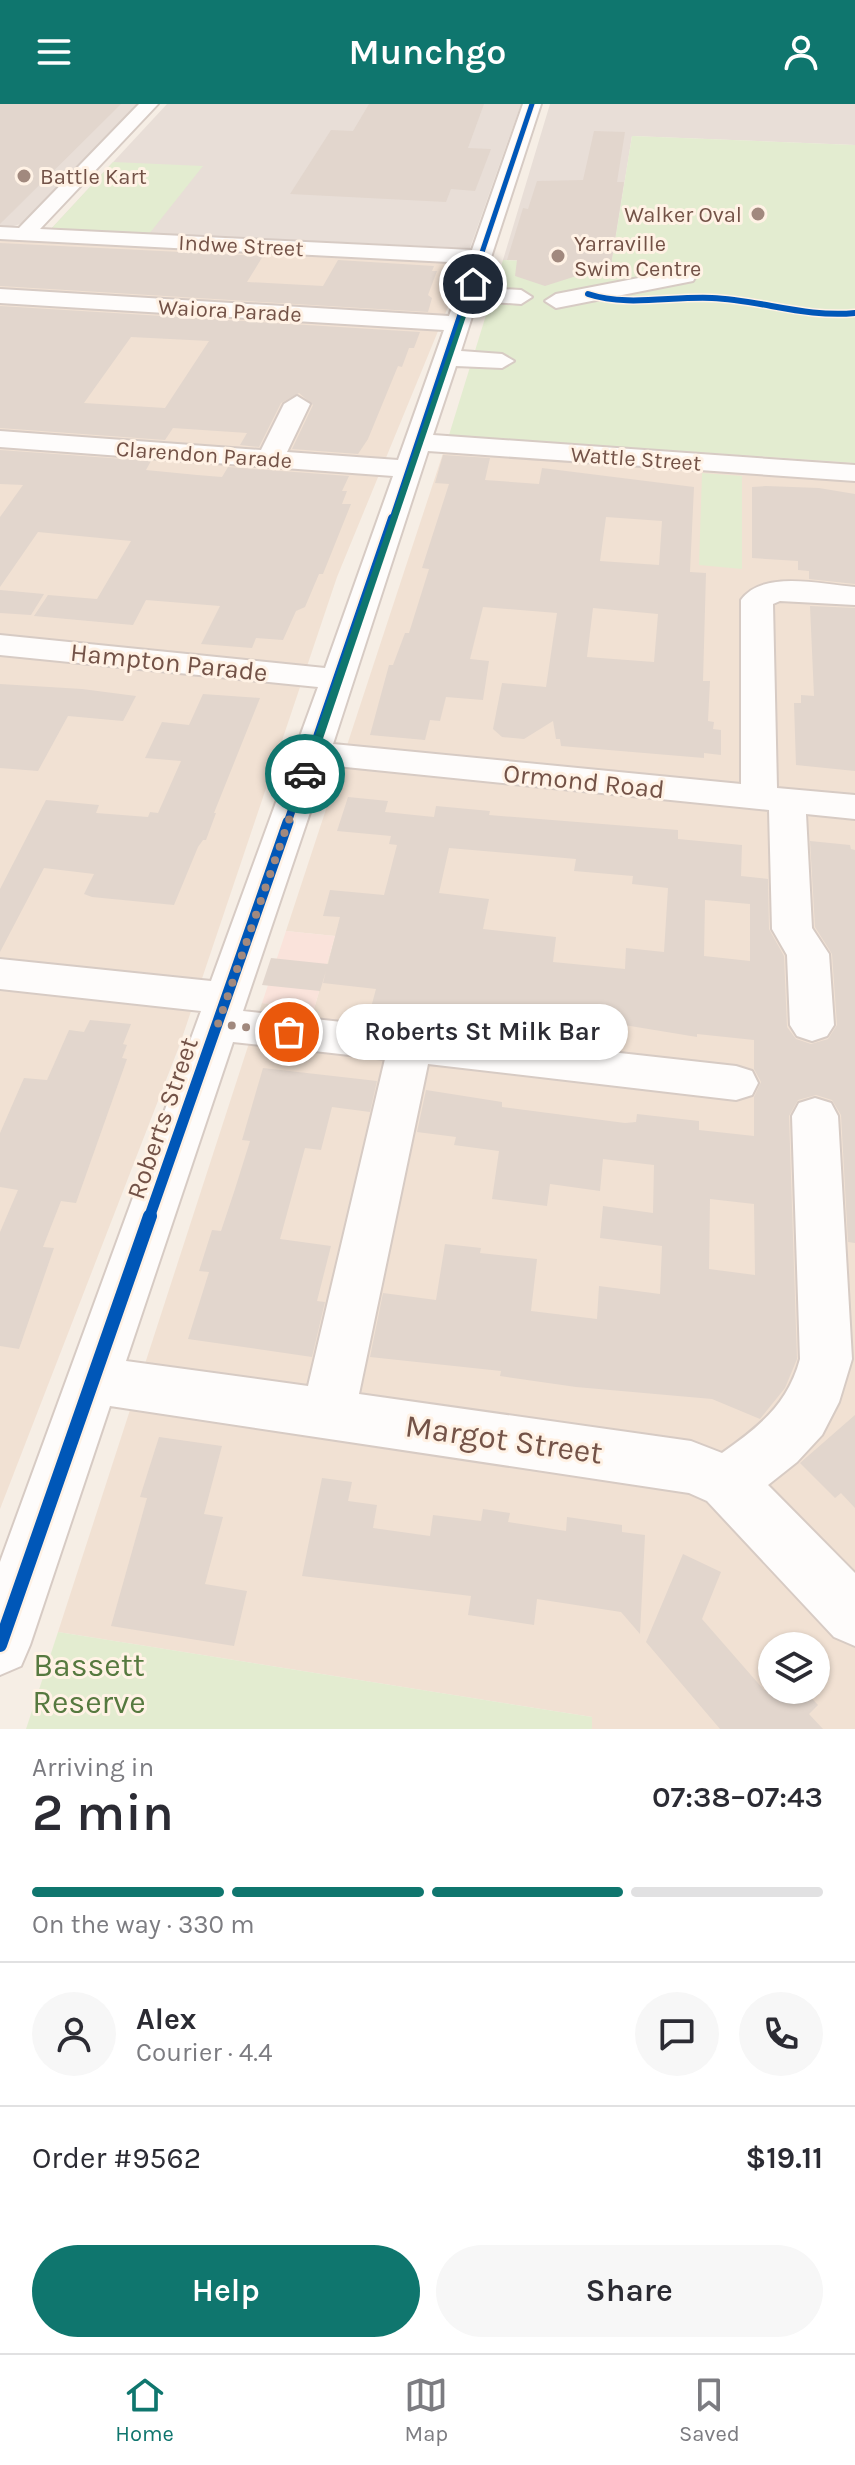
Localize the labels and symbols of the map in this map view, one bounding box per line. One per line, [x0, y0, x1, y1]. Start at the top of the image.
place label: Battle Kart [40, 164, 147, 190]
marker: Battle Kart [15, 167, 33, 185]
place label: Walker Oval [624, 202, 742, 228]
marker: Walker Oval [749, 205, 767, 223]
street label: Indwe Street [178, 230, 304, 262]
place label: Yarraville Swim Centre [574, 231, 701, 282]
marker: Yarraville Swim Centre [549, 247, 567, 265]
pin [439, 250, 507, 318]
street label: Waiora Parade [158, 294, 302, 328]
street label: Clarendon Parade [115, 436, 293, 474]
street label: Wattle Street [570, 441, 702, 477]
street label: Hampton Parade [69, 637, 269, 688]
courier [265, 734, 345, 814]
street label: Ormond Road [502, 758, 666, 805]
pin [255, 998, 323, 1066]
callout: Roberts St Milk Bar [337, 1004, 629, 1060]
street label: Roberts Street [120, 1033, 205, 1203]
street label: Margot Street [403, 1407, 605, 1472]
park label: Bassett Reserve [32, 1647, 146, 1721]

